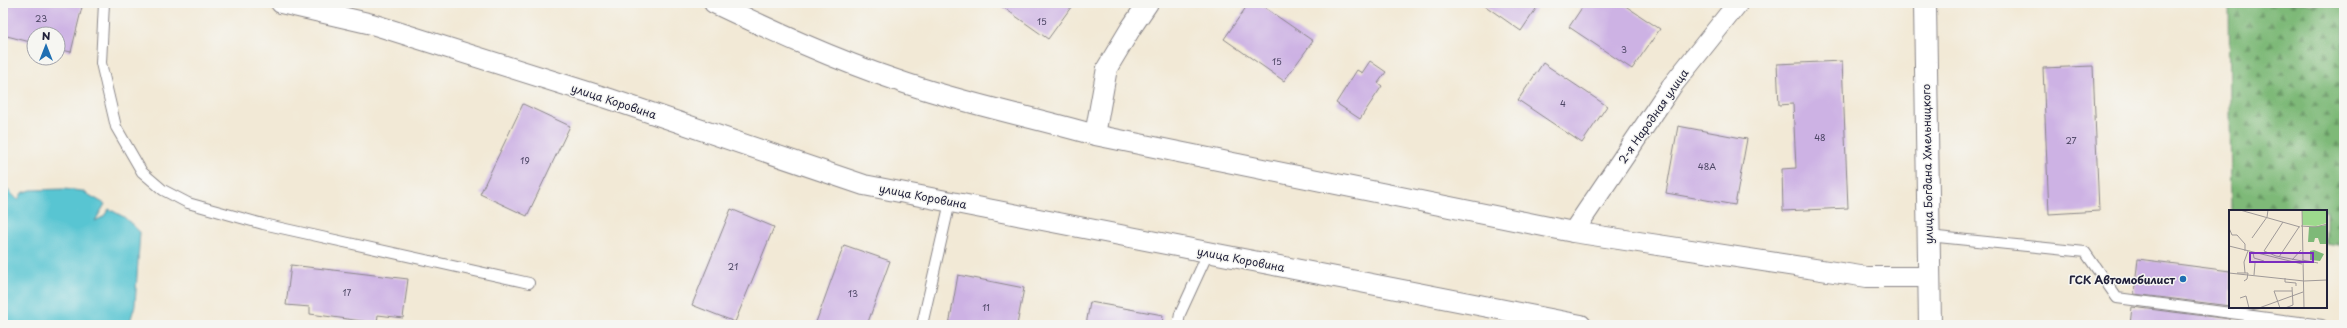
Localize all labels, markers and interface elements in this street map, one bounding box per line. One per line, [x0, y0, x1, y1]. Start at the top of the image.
house number: 23 [35, 11, 47, 25]
house number: 15 [1037, 14, 1047, 28]
north arrow [26, 26, 66, 66]
text: N [42, 27, 51, 44]
house number: 3 [1621, 42, 1627, 56]
house number: 15 [1272, 54, 1282, 68]
street label: 2-я Народная улица [1614, 65, 1692, 167]
street label: улица Коровина [569, 79, 659, 123]
street label: улица Богдана Хмельницкого [1917, 84, 1937, 244]
house number: 4 [1560, 96, 1566, 110]
house number: 48 [1814, 130, 1826, 144]
house number: 27 [2065, 133, 2077, 147]
house number: 19 [520, 153, 530, 167]
house number: 48А [1698, 159, 1716, 173]
street label: улица Коровина [878, 179, 968, 213]
inset map [2229, 210, 2327, 308]
street label: улица Коровина [1196, 242, 1286, 276]
house number: 21 [728, 259, 738, 273]
place label: ГСК Автомобилист [2069, 271, 2175, 288]
marker: ГСК Автомобилист [2178, 274, 2188, 284]
house number: 17 [343, 285, 352, 299]
house number: 13 [848, 286, 858, 300]
house number: 11 [982, 300, 990, 314]

